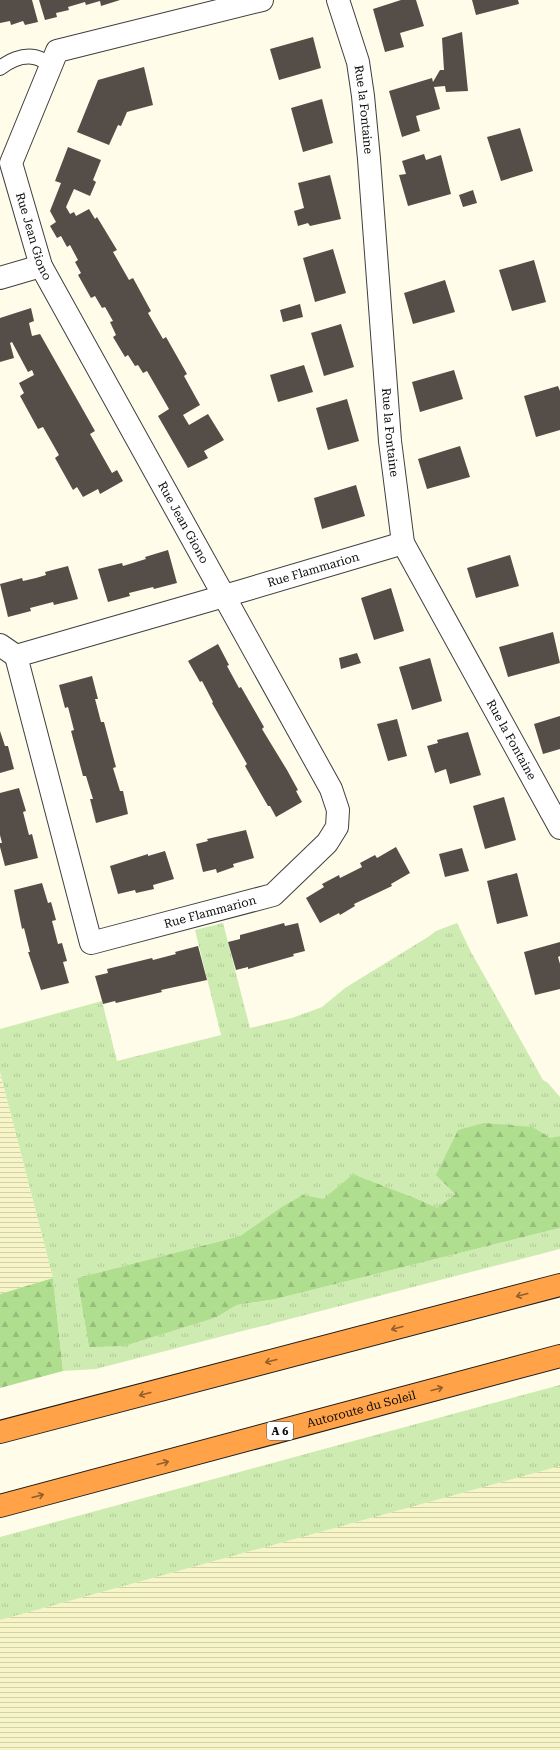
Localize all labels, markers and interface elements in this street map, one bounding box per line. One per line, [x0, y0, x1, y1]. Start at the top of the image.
street label: Rue la Fontaine [352, 64, 376, 155]
street label: Rue Jean Giono [13, 191, 54, 283]
street label: Rue la Fontaine [379, 387, 402, 478]
street label: Rue Jean Giono [155, 479, 212, 566]
street label: Rue Flammarion [266, 549, 361, 590]
street label: Rue la Fontaine [484, 697, 539, 783]
street label: Rue Flammarion [162, 893, 258, 931]
one-way arrow [516, 1291, 529, 1299]
one-way arrow [390, 1324, 403, 1332]
one-way arrow [265, 1357, 278, 1365]
one-way arrow [431, 1385, 444, 1392]
street label: Autoroute du Soleil [305, 1388, 418, 1431]
one-way arrow [139, 1390, 152, 1398]
road number: A 6 [267, 1422, 293, 1440]
one-way arrow [156, 1458, 169, 1466]
one-way arrow [31, 1492, 44, 1500]

